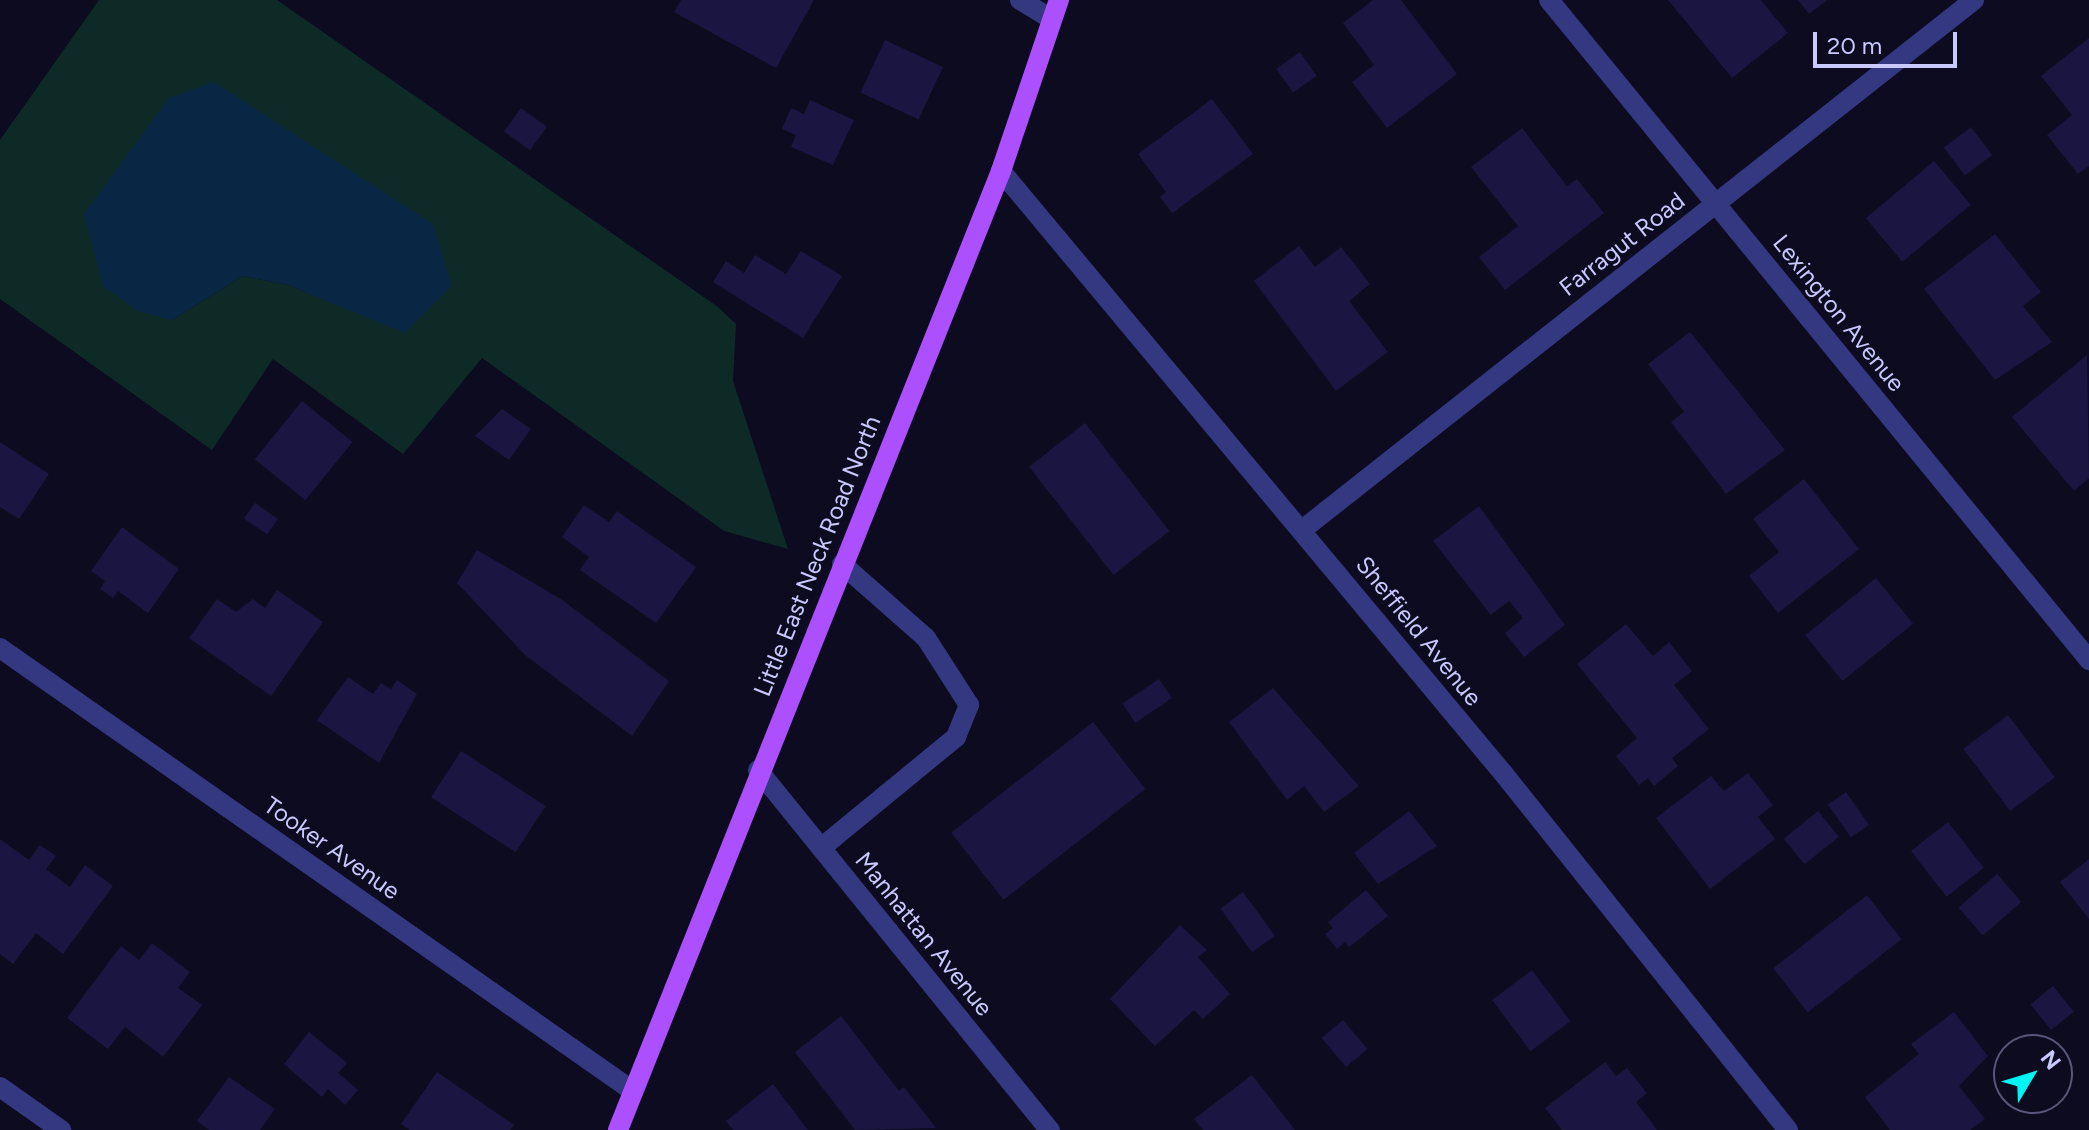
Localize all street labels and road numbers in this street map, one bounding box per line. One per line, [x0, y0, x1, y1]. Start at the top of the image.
street label: Farragut Road [1554, 186, 1690, 302]
street label: Lexington Avenue [1767, 229, 1911, 397]
street label: Little East Neck Road North [748, 412, 886, 700]
street label: Sheffield Avenue [1350, 550, 1488, 712]
street label: Tooker Avenue [258, 791, 406, 905]
street label: Manhattan Avenue [849, 846, 999, 1022]

